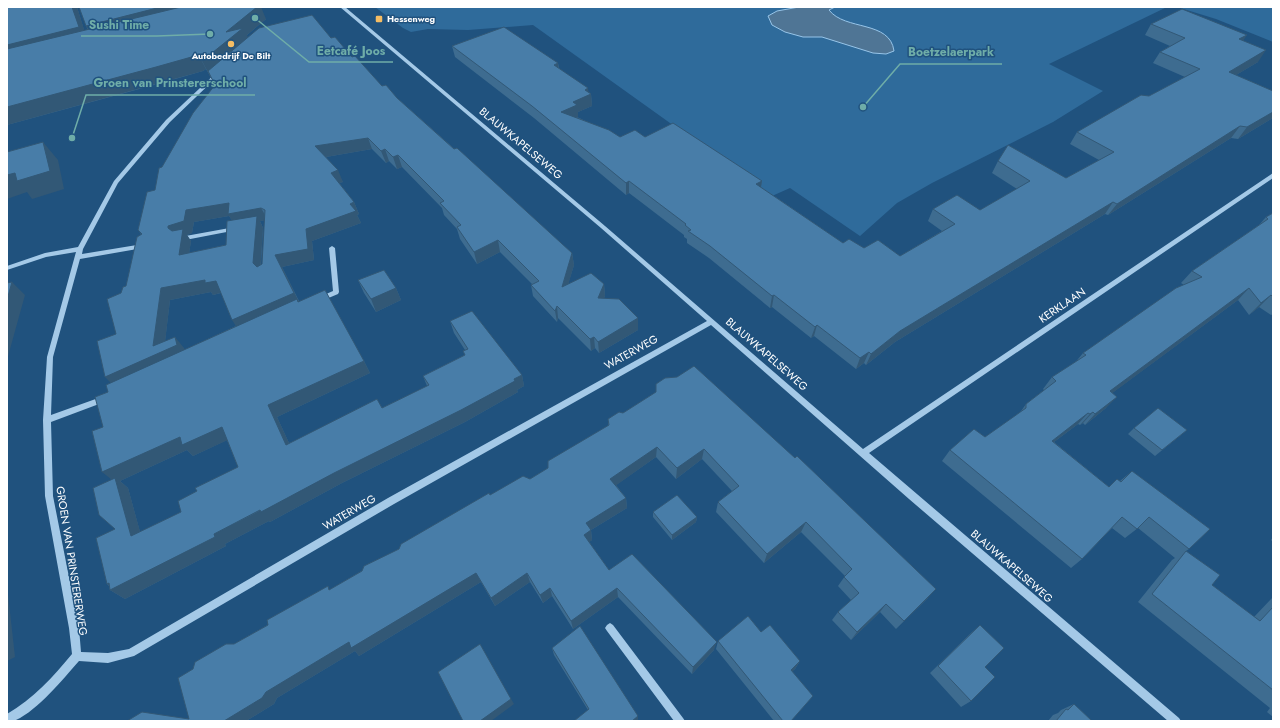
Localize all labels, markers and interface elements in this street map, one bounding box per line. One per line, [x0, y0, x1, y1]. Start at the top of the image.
callout: Sushi Time [81, 12, 157, 36]
place label: Hessenweg [387, 12, 435, 25]
marker: Hessenweg [374, 14, 384, 24]
text: Sushi Time [89, 16, 149, 34]
callout: Eetcafé Joos [309, 38, 393, 62]
marker: Autobedrijf De Bilt [226, 39, 236, 49]
callout: Boetzelaerpark [900, 40, 1002, 64]
text: Eetcafé Joos [317, 42, 386, 60]
text: Boetzelaerpark [908, 43, 994, 61]
place label: Autobedrijf De Bilt [191, 49, 270, 62]
callout: Groen van Prinstererschool [86, 71, 255, 95]
text: Groen van Prinstererschool [93, 74, 247, 92]
street label: BLAUWKAPELSEWEG [476, 103, 567, 183]
street label: KERKLAAN [1035, 283, 1089, 327]
street label: BLAUWKAPELSEWEG [722, 314, 812, 395]
street label: WATERWEG [601, 330, 661, 373]
street label: GROEN VAN PRINSTERERWEG [52, 485, 92, 637]
street label: WATERWEG [319, 490, 379, 534]
street label: BLAUWKAPELSEWEG [967, 526, 1057, 607]

